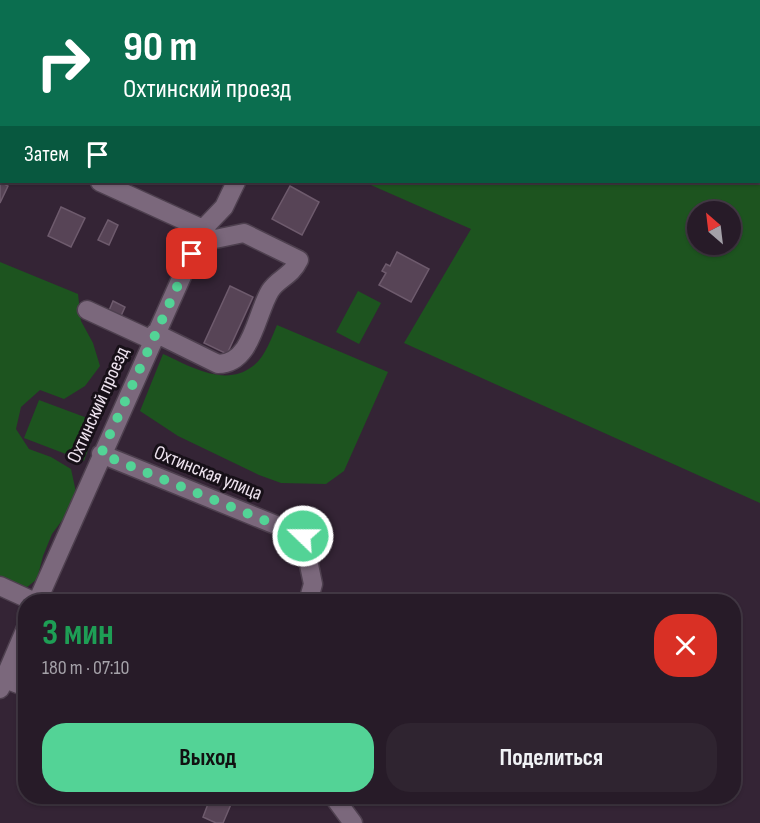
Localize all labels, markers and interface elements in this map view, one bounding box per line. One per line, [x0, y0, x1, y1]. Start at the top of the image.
text: 90 m [123, 22, 197, 73]
icon: right [24, 24, 102, 102]
text: Охтинский проезд [123, 73, 291, 105]
icon: arrive [81, 138, 114, 171]
text: Затем [24, 141, 69, 168]
north arrow [687, 201, 741, 255]
map controls [687, 201, 741, 255]
pin [166, 228, 217, 279]
icon: arrive [175, 237, 208, 270]
street label: Охтинский проезд [62, 343, 135, 467]
street label: Охтинская улица [150, 440, 266, 506]
position arrow [271, 504, 335, 568]
text: 3 мин [42, 612, 114, 655]
button: close [654, 614, 717, 677]
text: 180 m · 07:10 [42, 656, 129, 680]
button: Выход [42, 723, 374, 792]
button: Поделиться [386, 723, 717, 792]

